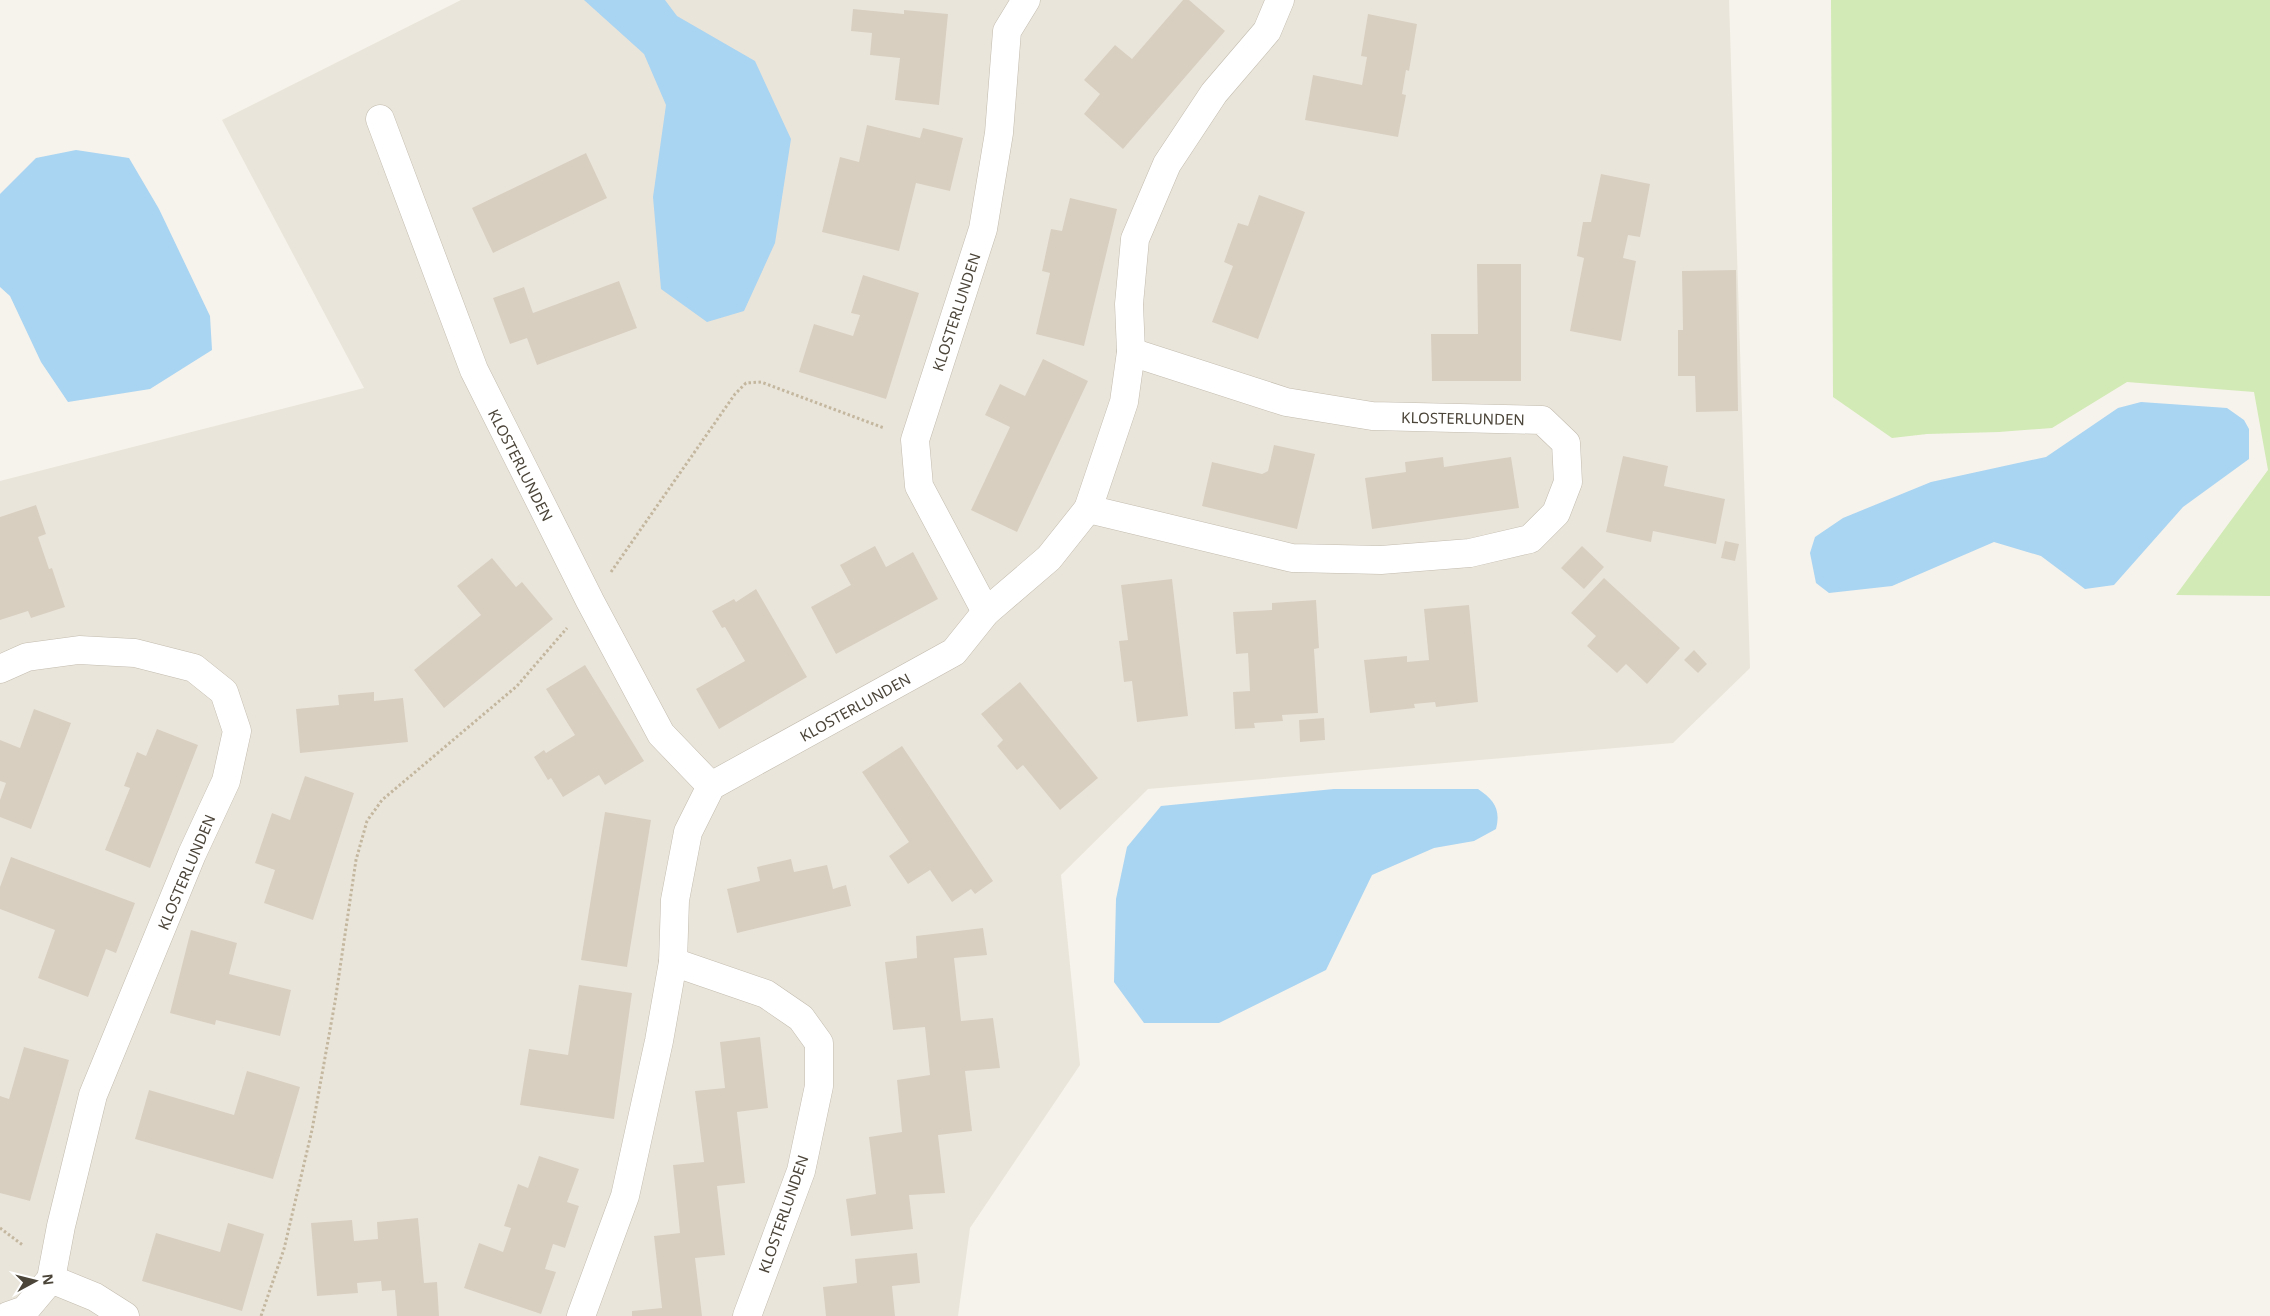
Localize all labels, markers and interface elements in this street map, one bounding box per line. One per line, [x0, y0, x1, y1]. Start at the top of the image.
street label: KLOSTERLUNDEN [927, 250, 985, 374]
street label: KLOSTERLUNDEN [484, 405, 558, 525]
street label: KLOSTERLUNDEN [1401, 407, 1525, 429]
street label: KLOSTERLUNDEN [796, 668, 914, 746]
street label: KLOSTERLUNDEN [153, 811, 219, 933]
street label: KLOSTERLUNDEN [753, 1152, 813, 1276]
north arrow [10, 1256, 60, 1306]
text: N [38, 1273, 59, 1286]

